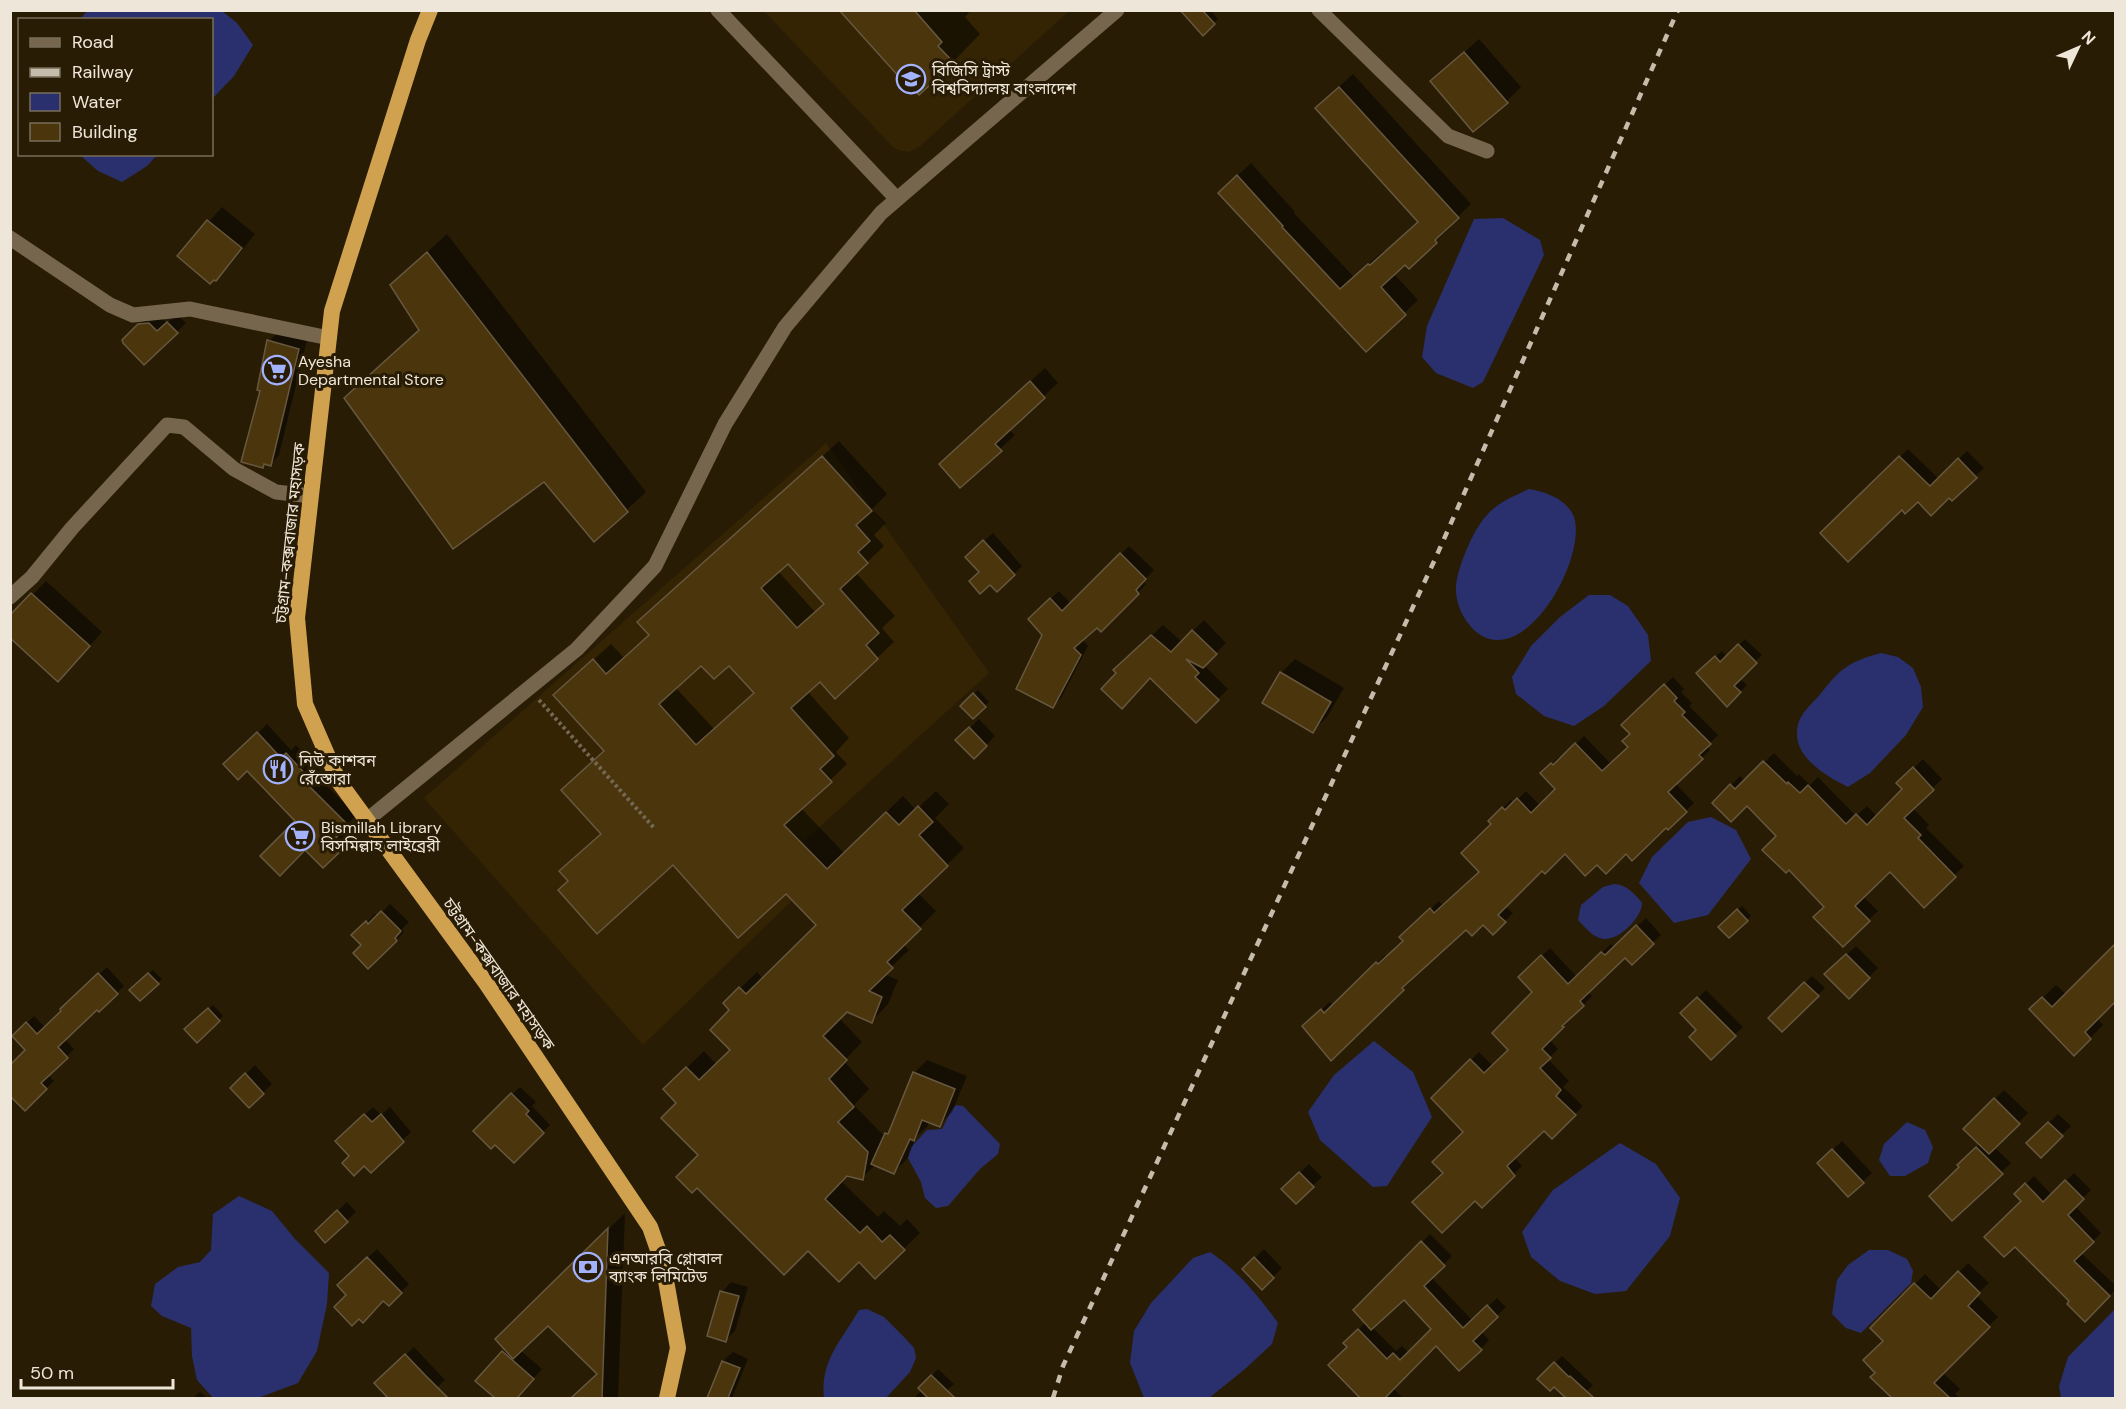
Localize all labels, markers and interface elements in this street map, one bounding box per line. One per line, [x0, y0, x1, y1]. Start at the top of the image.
legend [18, 18, 213, 156]
north arrow [2048, 18, 2108, 78]
text: N [2077, 26, 2100, 49]
text: Road [72, 30, 114, 54]
text: Railway [72, 60, 134, 84]
place label: বিজিসি ট্রাস্ট বিশ্ববিদ্যালয় বাংলাদেশ [931, 60, 1077, 99]
school or university icon: বিজিসি ট্রাস্ট বিশ্ববিদ্যালয় বাংলাদেশ [895, 63, 927, 95]
text: Water [72, 90, 122, 114]
text: Building [72, 120, 137, 144]
place label: Ayesha Departmental Store [298, 351, 444, 390]
supermarket icon: Ayesha Departmental Store [261, 354, 293, 386]
street label: চট্টগ্রাম-কক্সবাজার মহাসড়ক [270, 441, 310, 625]
place label: নিউ কাশবন রেঁস্তোরা [298, 750, 376, 789]
restaurant icon: নিউ কাশবন রেঁস্তোরা [262, 753, 294, 785]
place label: Bismillah Library বিসমিল্লাহ লাইব্রেরী [320, 817, 442, 856]
supermarket icon: Bismillah Library বিসমিল্লাহ লাইব্রেরী [284, 820, 316, 852]
street label: চট্টগ্রাম-কক্সবাজার মহাসড়ক [438, 893, 560, 1055]
place label: এনআরবি গ্লোবাল ব্যাংক লিমিটেড [608, 1248, 722, 1287]
bank icon: এনআরবি গ্লোবাল ব্যাংক লিমিটেড [572, 1251, 604, 1283]
scale bar [21, 1352, 172, 1390]
text: 50 m [30, 1361, 74, 1385]

